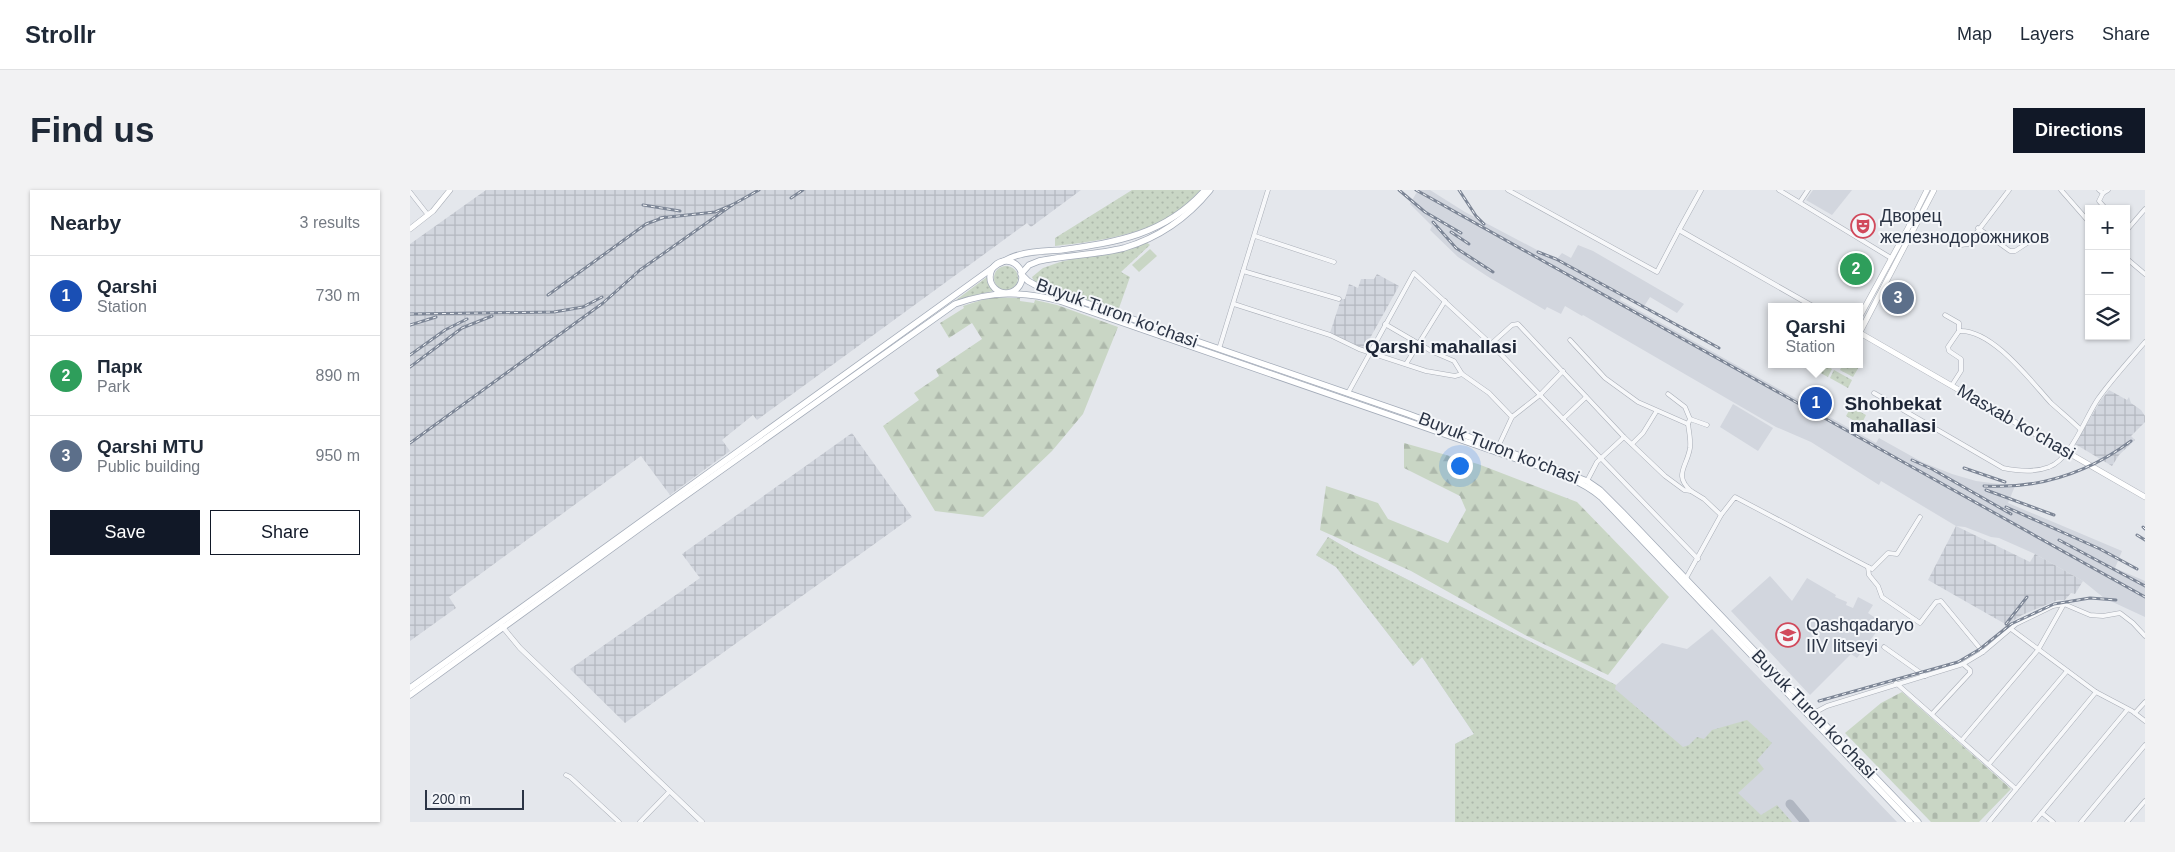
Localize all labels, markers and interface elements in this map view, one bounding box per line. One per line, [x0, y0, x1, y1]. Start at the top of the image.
text: Strollr [25, 21, 96, 48]
text: Map [1957, 24, 1992, 44]
text: Layers [2020, 24, 2074, 44]
text: Share [2102, 24, 2150, 44]
button: Directions [2013, 108, 2145, 153]
text: Find us [30, 110, 154, 149]
map controls [2085, 205, 2130, 340]
button: + [2085, 205, 2130, 250]
place label: Дворец железнодорожников [1880, 206, 2049, 247]
text: Nearby [50, 211, 121, 234]
theatre icon: Дворец железнодорожников [1850, 213, 1876, 239]
text: 3 results [300, 214, 360, 231]
pin: 2 [1840, 250, 1872, 288]
button: − [2085, 250, 2130, 295]
street label: Buyuk Turon ko'chasi [1033, 274, 1201, 352]
text: Qarshi [97, 276, 157, 297]
pin: 3 [1882, 279, 1914, 317]
text: 1 [62, 287, 70, 304]
text: 730 m [316, 287, 360, 304]
button: layers [2085, 295, 2130, 340]
text: Station [97, 298, 147, 315]
popup [1768, 303, 1863, 368]
text: Qarshi [1785, 316, 1846, 337]
district label: Qarshi mahallasi [1365, 336, 1517, 357]
text: Station [1785, 338, 1835, 355]
text: Парк [97, 356, 142, 377]
text: 2 [62, 367, 70, 384]
text: 890 m [316, 367, 360, 384]
text: Park [97, 378, 130, 395]
street label: Masxab ko'chasi [1954, 380, 2078, 464]
pin: 1 [1800, 384, 1832, 422]
district label: Shohbekat mahallasi [1844, 393, 1942, 436]
street label: Buyuk Turon ko'chasi [1416, 408, 1582, 488]
text: Qarshi MTU [97, 436, 204, 457]
text: 3 [62, 447, 70, 464]
text: 950 m [316, 447, 360, 464]
your location [1447, 453, 1473, 479]
text: Public building [97, 458, 200, 475]
button: Save [50, 510, 200, 555]
button: Share [210, 510, 360, 555]
place label: Qashqadaryo IIV litseyi [1806, 615, 1914, 656]
school or university icon: Qashqadaryo IIV litseyi [1775, 622, 1801, 648]
street label: Buyuk Turon ko'chasi [1748, 646, 1880, 782]
scale bar [425, 787, 524, 810]
text: 200 m [432, 791, 471, 807]

